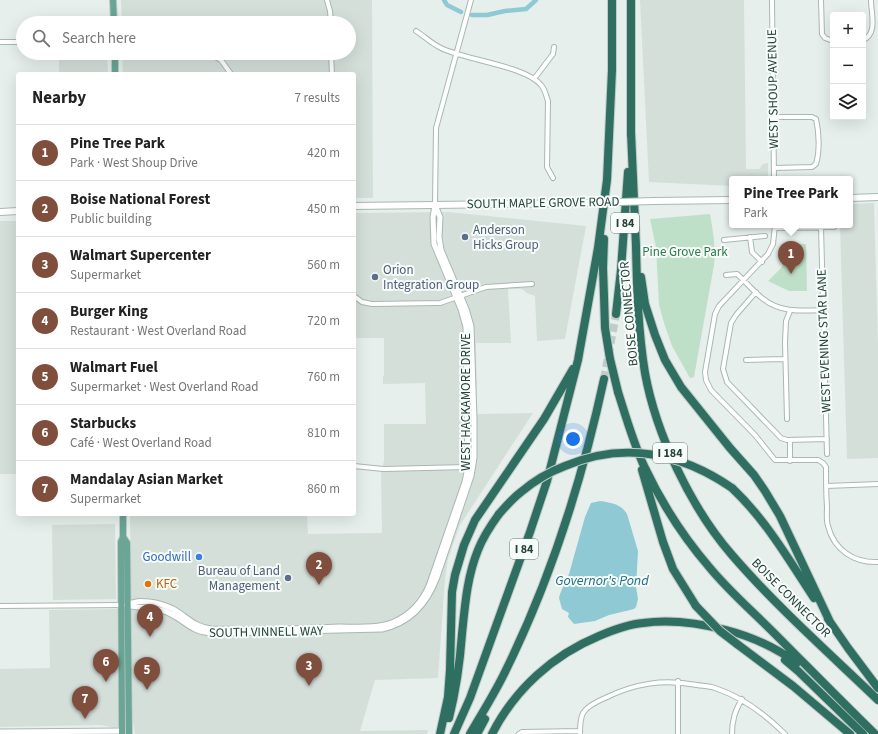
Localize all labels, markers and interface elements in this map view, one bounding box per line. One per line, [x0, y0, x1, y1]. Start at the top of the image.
map controls [830, 12, 866, 120]
button: + [830, 12, 866, 48]
search box [16, 16, 356, 60]
icon: search [30, 27, 52, 49]
text: Search here [62, 28, 136, 49]
street label: WEST SHOUP AVENUE [763, 29, 783, 149]
button: − [830, 48, 866, 84]
button: layers [830, 84, 866, 120]
text: Nearby [32, 86, 86, 110]
text: 7 results [295, 89, 340, 107]
text: Pine Tree Park [70, 133, 165, 154]
text: 1 [42, 144, 48, 162]
text: 420 m [307, 144, 340, 162]
text: Park · West Shoup Drive [70, 154, 198, 172]
popup [729, 176, 853, 228]
text: Pine Tree Park [743, 183, 839, 204]
text: Boise National Forest [70, 189, 210, 210]
street label: SOUTH MAPLE GROVE ROAD [467, 193, 619, 213]
text: 2 [42, 200, 48, 218]
text: 450 m [307, 200, 340, 218]
text: Park [743, 204, 768, 222]
text: Public building [70, 210, 152, 228]
road number: I 84 [611, 213, 639, 233]
place label: Anderson Hicks Group [473, 221, 539, 254]
marker: Anderson Hicks Group [460, 232, 470, 242]
pin: 1 [778, 241, 804, 274]
park label: Pine Grove Park [642, 243, 728, 261]
text: Walmart Supercenter [70, 245, 211, 266]
text: 3 [42, 256, 48, 274]
text: 560 m [307, 256, 340, 274]
street label: BOISE CONNECTOR [615, 260, 643, 367]
place label: Orion Integration Group [383, 261, 479, 294]
text: Supermarket [70, 266, 141, 284]
street label: WEST EVENING STAR LANE [812, 269, 835, 413]
marker: Orion Integration Group [370, 272, 380, 282]
text: Burger King [70, 301, 148, 322]
text: 4 [42, 312, 48, 330]
text: 720 m [307, 312, 340, 330]
text: Restaurant · West Overland Road [70, 322, 247, 340]
street label: WEST HACKAMORE DRIVE [457, 333, 475, 471]
text: Walmart Fuel [70, 357, 158, 378]
text: 5 [42, 368, 48, 386]
text: 760 m [307, 368, 340, 386]
text: Supermarket · West Overland Road [70, 378, 259, 396]
text: Starbucks [70, 413, 136, 434]
text: 6 [42, 424, 48, 442]
text: 810 m [307, 424, 340, 442]
your location [563, 429, 583, 449]
text: Café · West Overland Road [70, 434, 212, 452]
road number: I 184 [653, 443, 687, 463]
text: Mandalay Asian Market [70, 469, 223, 490]
text: 7 [42, 480, 48, 498]
text: 860 m [307, 480, 340, 498]
text: Supermarket [70, 490, 141, 508]
road number: I 84 [510, 539, 538, 559]
place label: Goodwill [142, 548, 191, 566]
marker: Goodwill [194, 552, 204, 562]
pin: 2 [306, 552, 332, 585]
street label: BOISE CONNECTOR [747, 554, 835, 642]
place label: Bureau of Land Management [198, 562, 281, 595]
water label: Governor's Pond [555, 571, 649, 591]
marker: Bureau of Land Management [283, 573, 293, 583]
place label: KFC [156, 575, 177, 593]
marker: KFC [143, 579, 153, 589]
pin: 4 [137, 604, 163, 637]
street label: SOUTH VINNELL WAY [209, 622, 324, 642]
pin: 6 [93, 649, 119, 682]
pin: 3 [296, 653, 322, 686]
pin: 5 [134, 657, 160, 690]
pin: 7 [72, 686, 98, 719]

